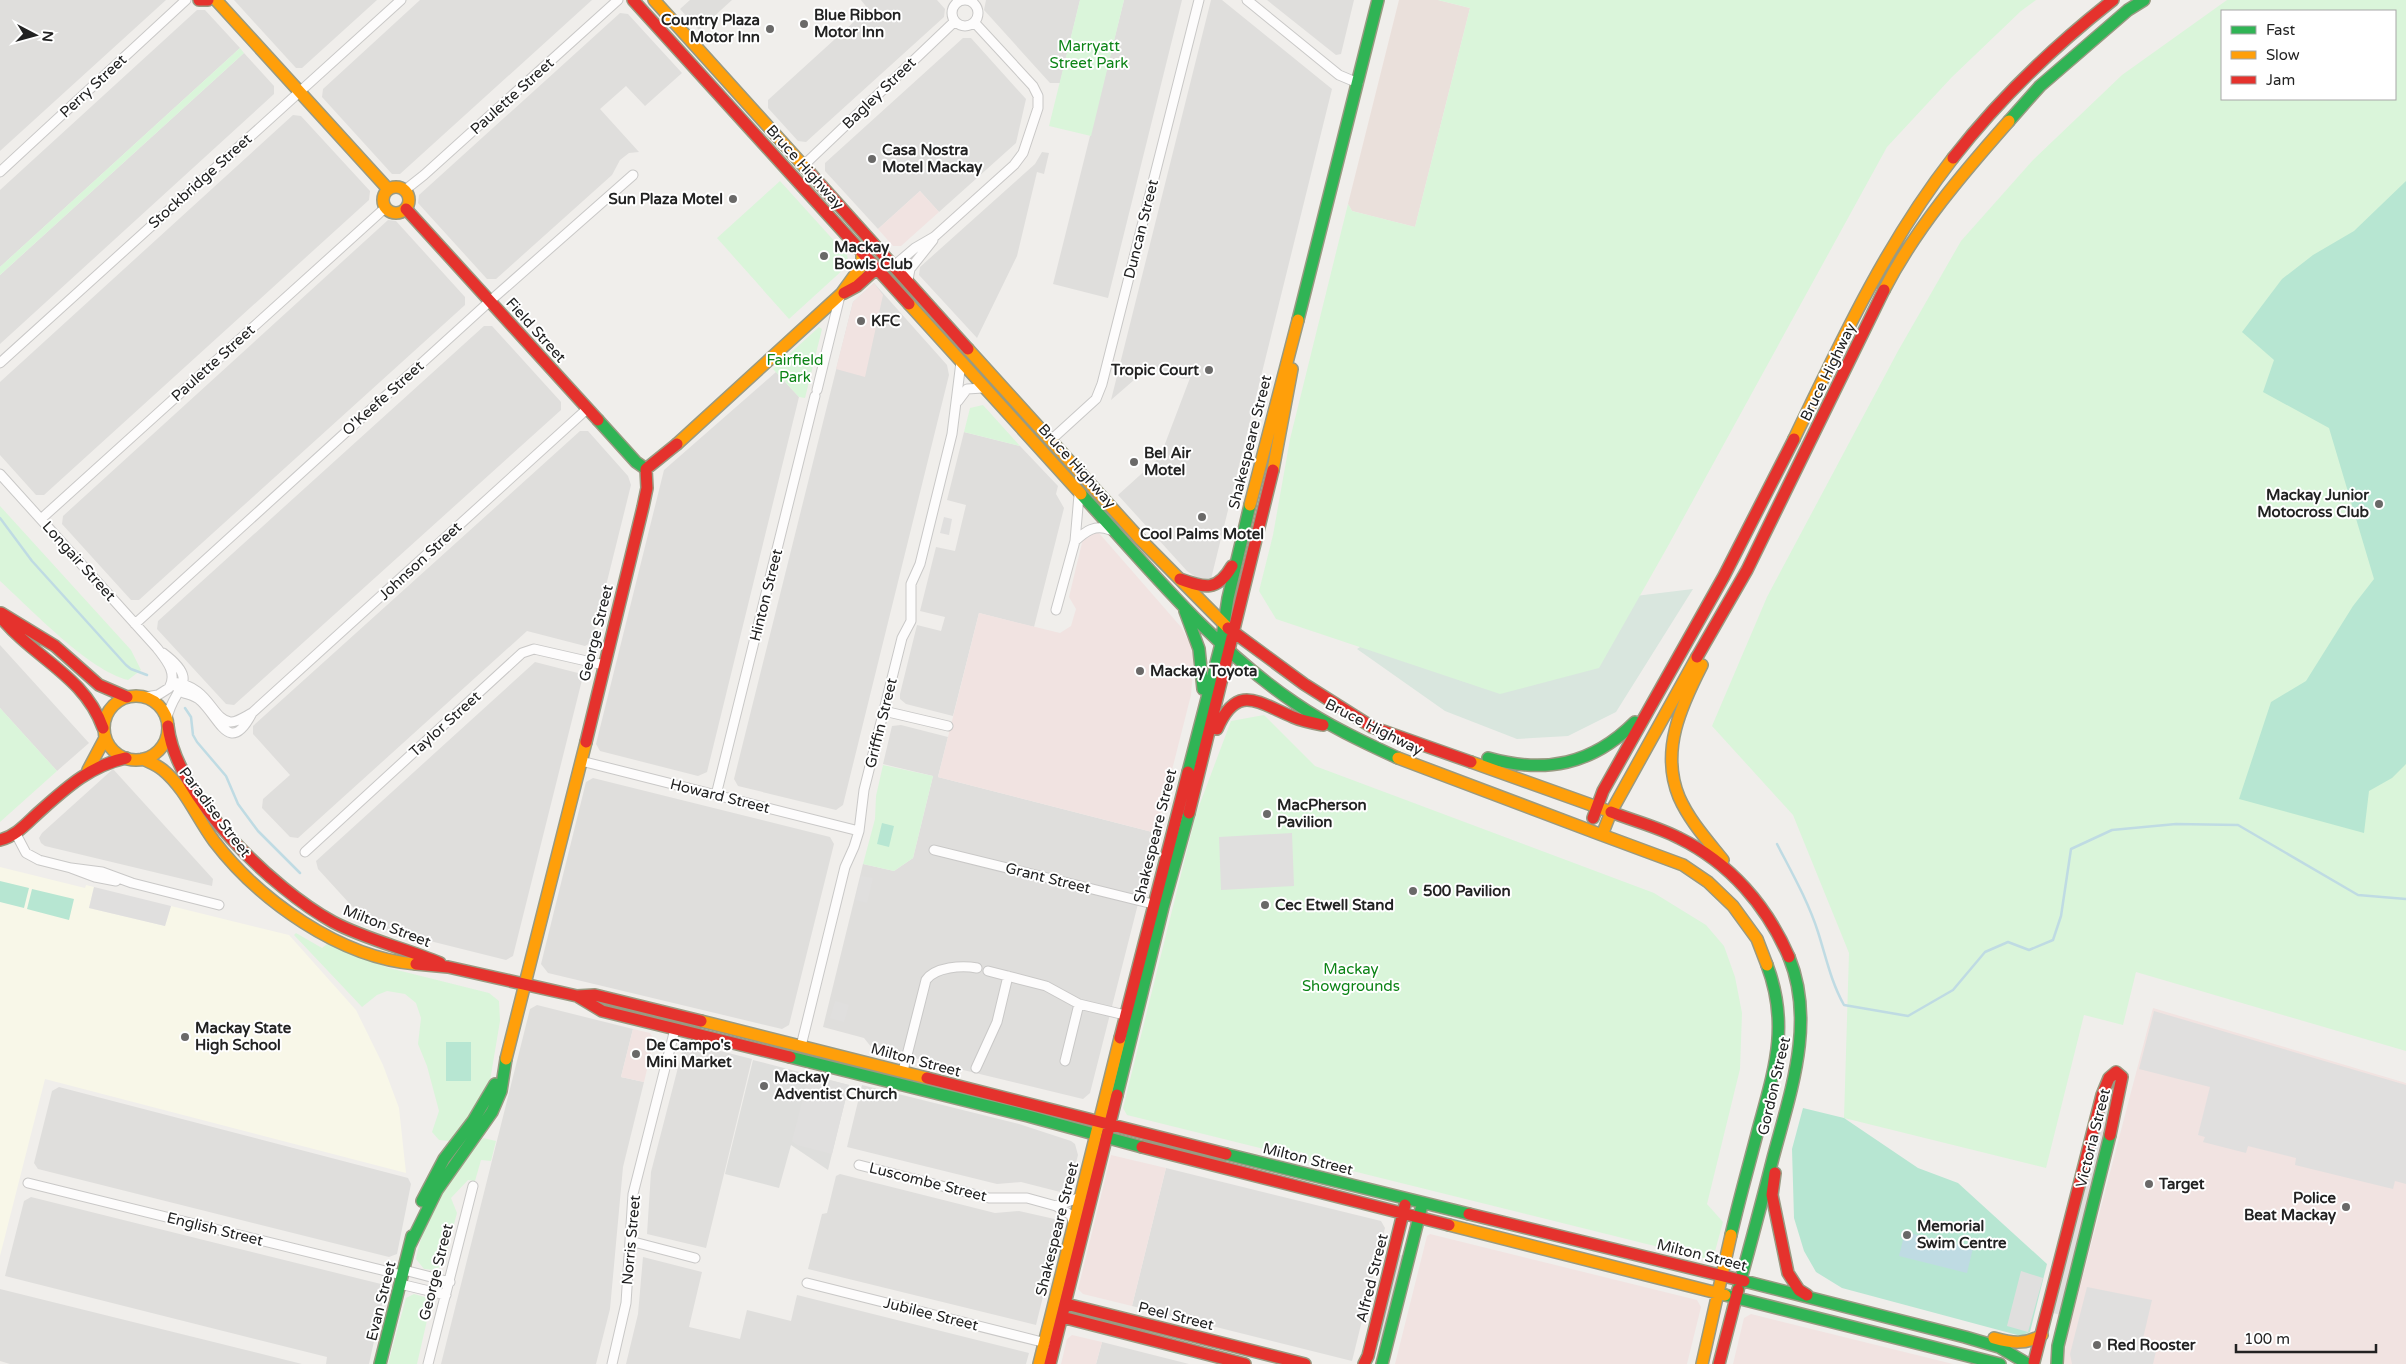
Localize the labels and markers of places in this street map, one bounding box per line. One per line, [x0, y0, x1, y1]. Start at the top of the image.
place label: Blue Ribbon Motor Inn [814, 6, 901, 41]
place label: Country Plaza Motor Inn [661, 11, 760, 46]
marker: Blue Ribbon Motor Inn [798, 18, 810, 30]
marker: Country Plaza Motor Inn [764, 23, 776, 35]
place label: Casa Nostra Motel Mackay [882, 141, 982, 177]
marker: Casa Nostra Motel Mackay [866, 153, 878, 165]
place label: Sun Plaza Motel [609, 190, 723, 208]
marker: Sun Plaza Motel [727, 193, 739, 205]
place label: Mackay Bowls Club [834, 238, 913, 273]
marker: Mackay Bowls Club [818, 250, 830, 262]
place label: KFC [871, 312, 901, 330]
marker: KFC [855, 315, 867, 327]
place label: Tropic Court [1110, 361, 1199, 380]
marker: Tropic Court [1203, 364, 1215, 376]
place label: Bel Air Motel [1144, 444, 1191, 479]
marker: Bel Air Motel [1128, 456, 1140, 468]
place label: Mackay Junior Motocross Club [2257, 486, 2370, 521]
marker: Mackay Junior Motocross Club [2373, 498, 2385, 510]
marker: Cool Palms Motel [1196, 511, 1208, 523]
place label: Cool Palms Motel [1140, 525, 1264, 543]
place label: Mackay Toyota [1150, 662, 1258, 681]
marker: Mackay Toyota [1134, 665, 1146, 677]
place label: MacPherson Pavilion [1277, 796, 1367, 831]
marker: MacPherson Pavilion [1261, 808, 1273, 820]
place label: 500 Pavilion [1423, 882, 1511, 900]
marker: 500 Pavilion [1407, 885, 1419, 897]
place label: Cec Etwell Stand [1275, 896, 1394, 914]
marker: Cec Etwell Stand [1259, 899, 1271, 911]
place label: Mackay State High School [195, 1019, 292, 1055]
marker: Mackay State High School [179, 1031, 191, 1043]
place label: De Campo's Mini Market [646, 1036, 732, 1071]
marker: De Campo's Mini Market [630, 1048, 642, 1060]
place label: Mackay Adventist Church [774, 1068, 897, 1103]
marker: Mackay Adventist Church [758, 1080, 770, 1092]
place label: Target [2158, 1175, 2205, 1194]
marker: Target [2143, 1178, 2155, 1190]
place label: Police Beat Mackay [2244, 1189, 2337, 1225]
marker: Police Beat Mackay [2340, 1201, 2352, 1213]
place label: Memorial Swim Centre [1917, 1217, 2007, 1252]
marker: Memorial Swim Centre [1901, 1229, 1913, 1241]
place label: Red Rooster [2107, 1336, 2196, 1354]
marker: Red Rooster [2091, 1339, 2103, 1351]

